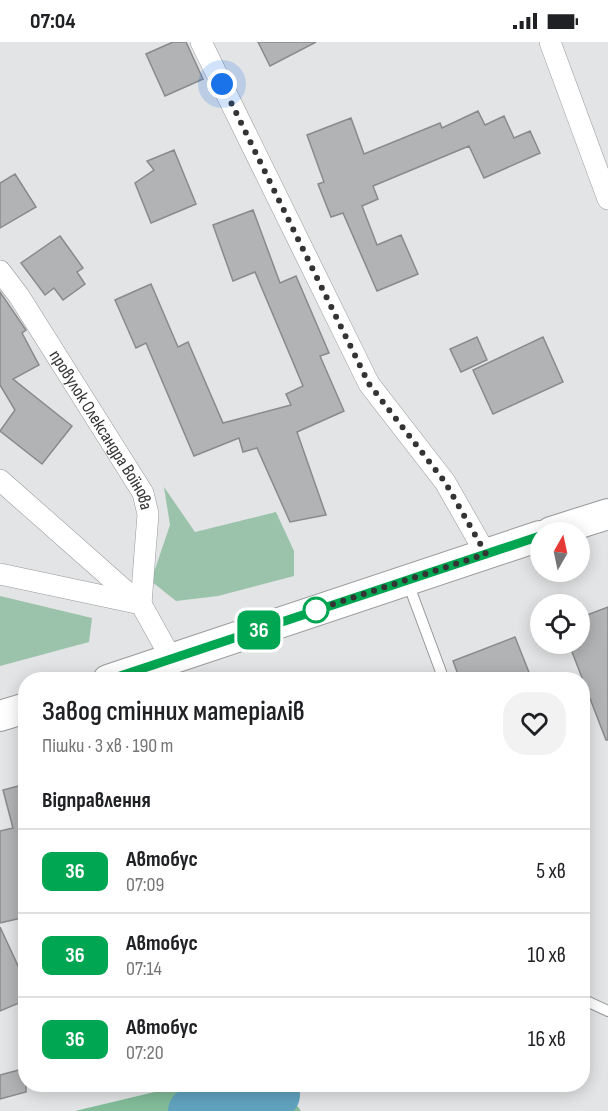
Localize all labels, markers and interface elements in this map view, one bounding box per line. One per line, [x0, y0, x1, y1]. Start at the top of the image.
text: 07:04 [30, 8, 76, 35]
your location [207, 69, 237, 99]
street label: провулок Олександра Воїнова [45, 346, 157, 512]
north arrow [530, 522, 590, 582]
map controls [530, 522, 590, 654]
button: locate [530, 594, 590, 654]
unlabelled marker [303, 597, 329, 623]
line badge: 36 [232, 610, 286, 650]
text: 36 [249, 618, 269, 643]
button: heart [503, 692, 566, 755]
text: Завод стінних матеріалів [42, 695, 305, 728]
text: Пішки · 3 хв · 190 m [42, 734, 173, 758]
text: Відправлення [42, 787, 151, 814]
text: Автобус [126, 846, 198, 873]
text: 5 хв [536, 858, 566, 885]
text: 36 [65, 859, 85, 884]
text: 07:09 [126, 873, 164, 897]
text: Автобус [126, 930, 198, 957]
text: 10 хв [528, 942, 566, 969]
text: 36 [65, 943, 85, 968]
text: 07:14 [126, 957, 162, 981]
text: Автобус [126, 1014, 198, 1041]
text: 16 хв [528, 1026, 566, 1053]
text: 36 [65, 1027, 85, 1052]
text: 07:20 [126, 1041, 164, 1065]

